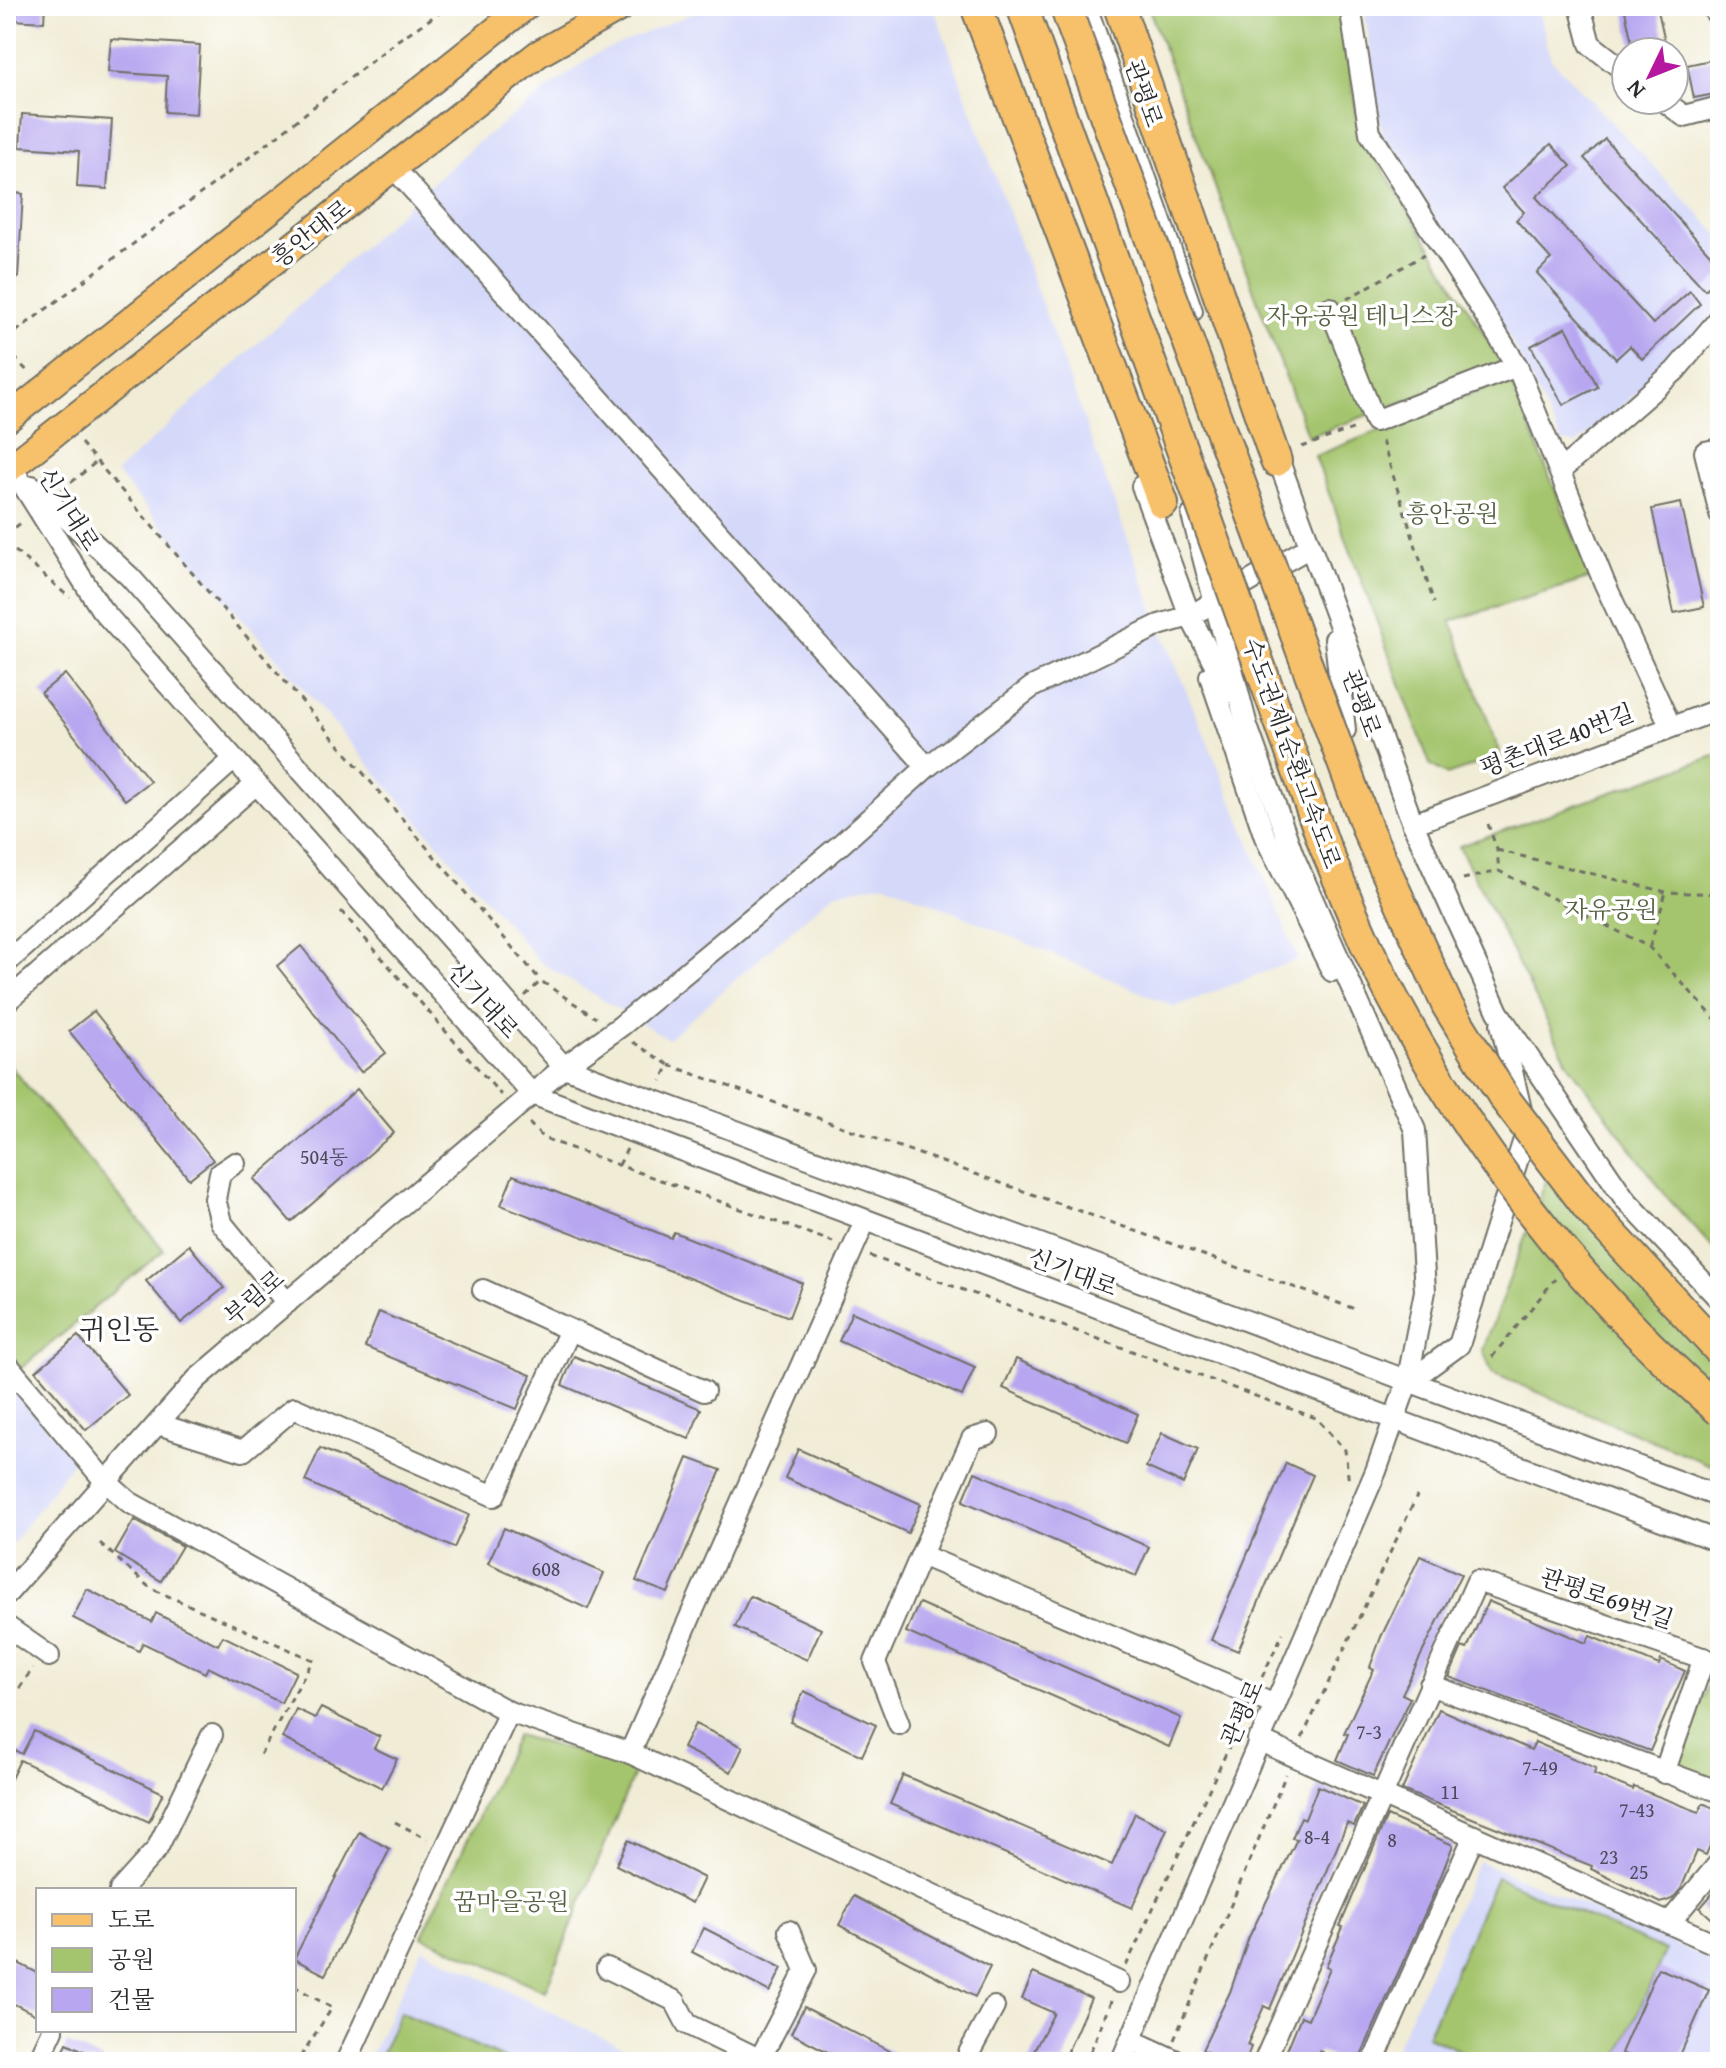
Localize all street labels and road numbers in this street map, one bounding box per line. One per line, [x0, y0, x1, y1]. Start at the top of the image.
street label: 관평로 [1116, 54, 1172, 132]
street label: 흥안대로 [264, 191, 358, 275]
street label: 신기대로 [30, 460, 108, 558]
street label: 수도권제1순환고속도로 [1234, 633, 1350, 873]
street label: 관평로 [1334, 664, 1390, 742]
street label: 평촌대로40번길 [1475, 695, 1639, 785]
street label: 신기대로 [439, 954, 527, 1046]
street label: 신기대로 [1023, 1239, 1123, 1305]
street label: 부림로 [216, 1261, 292, 1333]
street label: 관평로69번길 [1536, 1559, 1678, 1637]
street label: 관평로 [1212, 1674, 1272, 1752]

